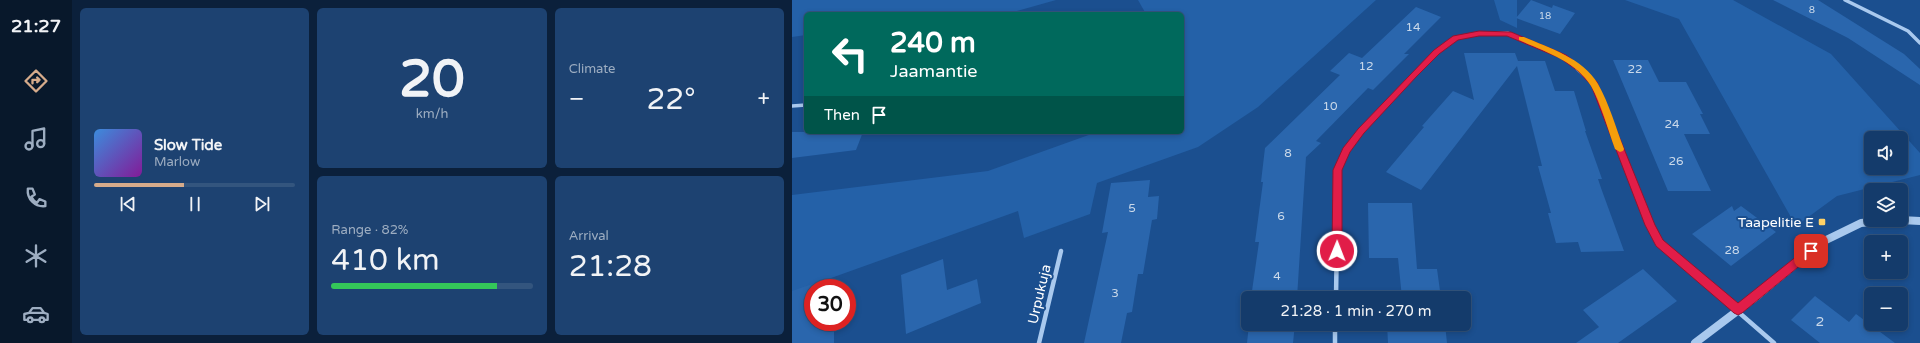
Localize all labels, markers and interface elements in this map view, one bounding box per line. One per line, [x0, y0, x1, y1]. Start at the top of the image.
house number: 8 [1809, 4, 1815, 16]
house number: 18 [1539, 10, 1551, 22]
text: 21:27 [11, 15, 61, 37]
house number: 14 [1405, 20, 1421, 34]
text: 240 m [890, 26, 976, 60]
icon: left [824, 28, 876, 80]
text: 20 [399, 48, 465, 111]
house number: 12 [1358, 59, 1374, 73]
text: Jaamantie [890, 60, 978, 82]
text: Climate [569, 61, 615, 77]
house number: 22 [1627, 62, 1643, 76]
icon: directions [22, 67, 50, 95]
text: 22° [646, 81, 695, 118]
text: − [569, 86, 584, 112]
text: + [758, 86, 770, 112]
house number: 10 [1322, 99, 1338, 113]
icon: arrive [868, 104, 890, 126]
text: km/h [416, 106, 448, 122]
text: Then [824, 106, 860, 124]
house number: 24 [1664, 117, 1680, 131]
icon: music [22, 125, 50, 153]
map controls [1864, 131, 1908, 331]
button: sound [1864, 131, 1908, 175]
text: Slow Tide [154, 136, 222, 154]
house number: 8 [1284, 146, 1292, 160]
text: Marlow [154, 154, 200, 170]
house number: 26 [1668, 154, 1684, 168]
button: layers [1864, 183, 1908, 227]
icon: phone [22, 184, 50, 212]
icon: previous [117, 193, 139, 215]
icon: pause [184, 193, 206, 215]
icon: next [251, 193, 273, 215]
house number: 5 [1128, 201, 1136, 215]
house number: 6 [1277, 209, 1285, 223]
place label: Taapelitie E [1738, 214, 1814, 231]
marker: Taapelitie E [1817, 217, 1827, 227]
text: Range · 82% [331, 222, 408, 238]
text: Arrival [569, 228, 609, 244]
position arrow [1316, 230, 1358, 272]
pin [1794, 234, 1828, 268]
button: + [1864, 235, 1908, 279]
icon: arrive [1800, 240, 1822, 262]
icon: climate [22, 242, 50, 270]
text: 410 km [331, 242, 440, 279]
house number: 28 [1724, 243, 1740, 257]
text: 21:28 [569, 248, 652, 285]
street label: Urpukuja [1024, 263, 1055, 326]
house number: 4 [1273, 269, 1281, 283]
speed limit sign: 30 [804, 279, 856, 331]
house number: 3 [1111, 286, 1119, 300]
button: − [1864, 287, 1908, 331]
icon: car [22, 300, 50, 328]
text: 21:28 · 1 min · 270 m [1281, 302, 1431, 320]
house number: 2 [1816, 313, 1824, 330]

